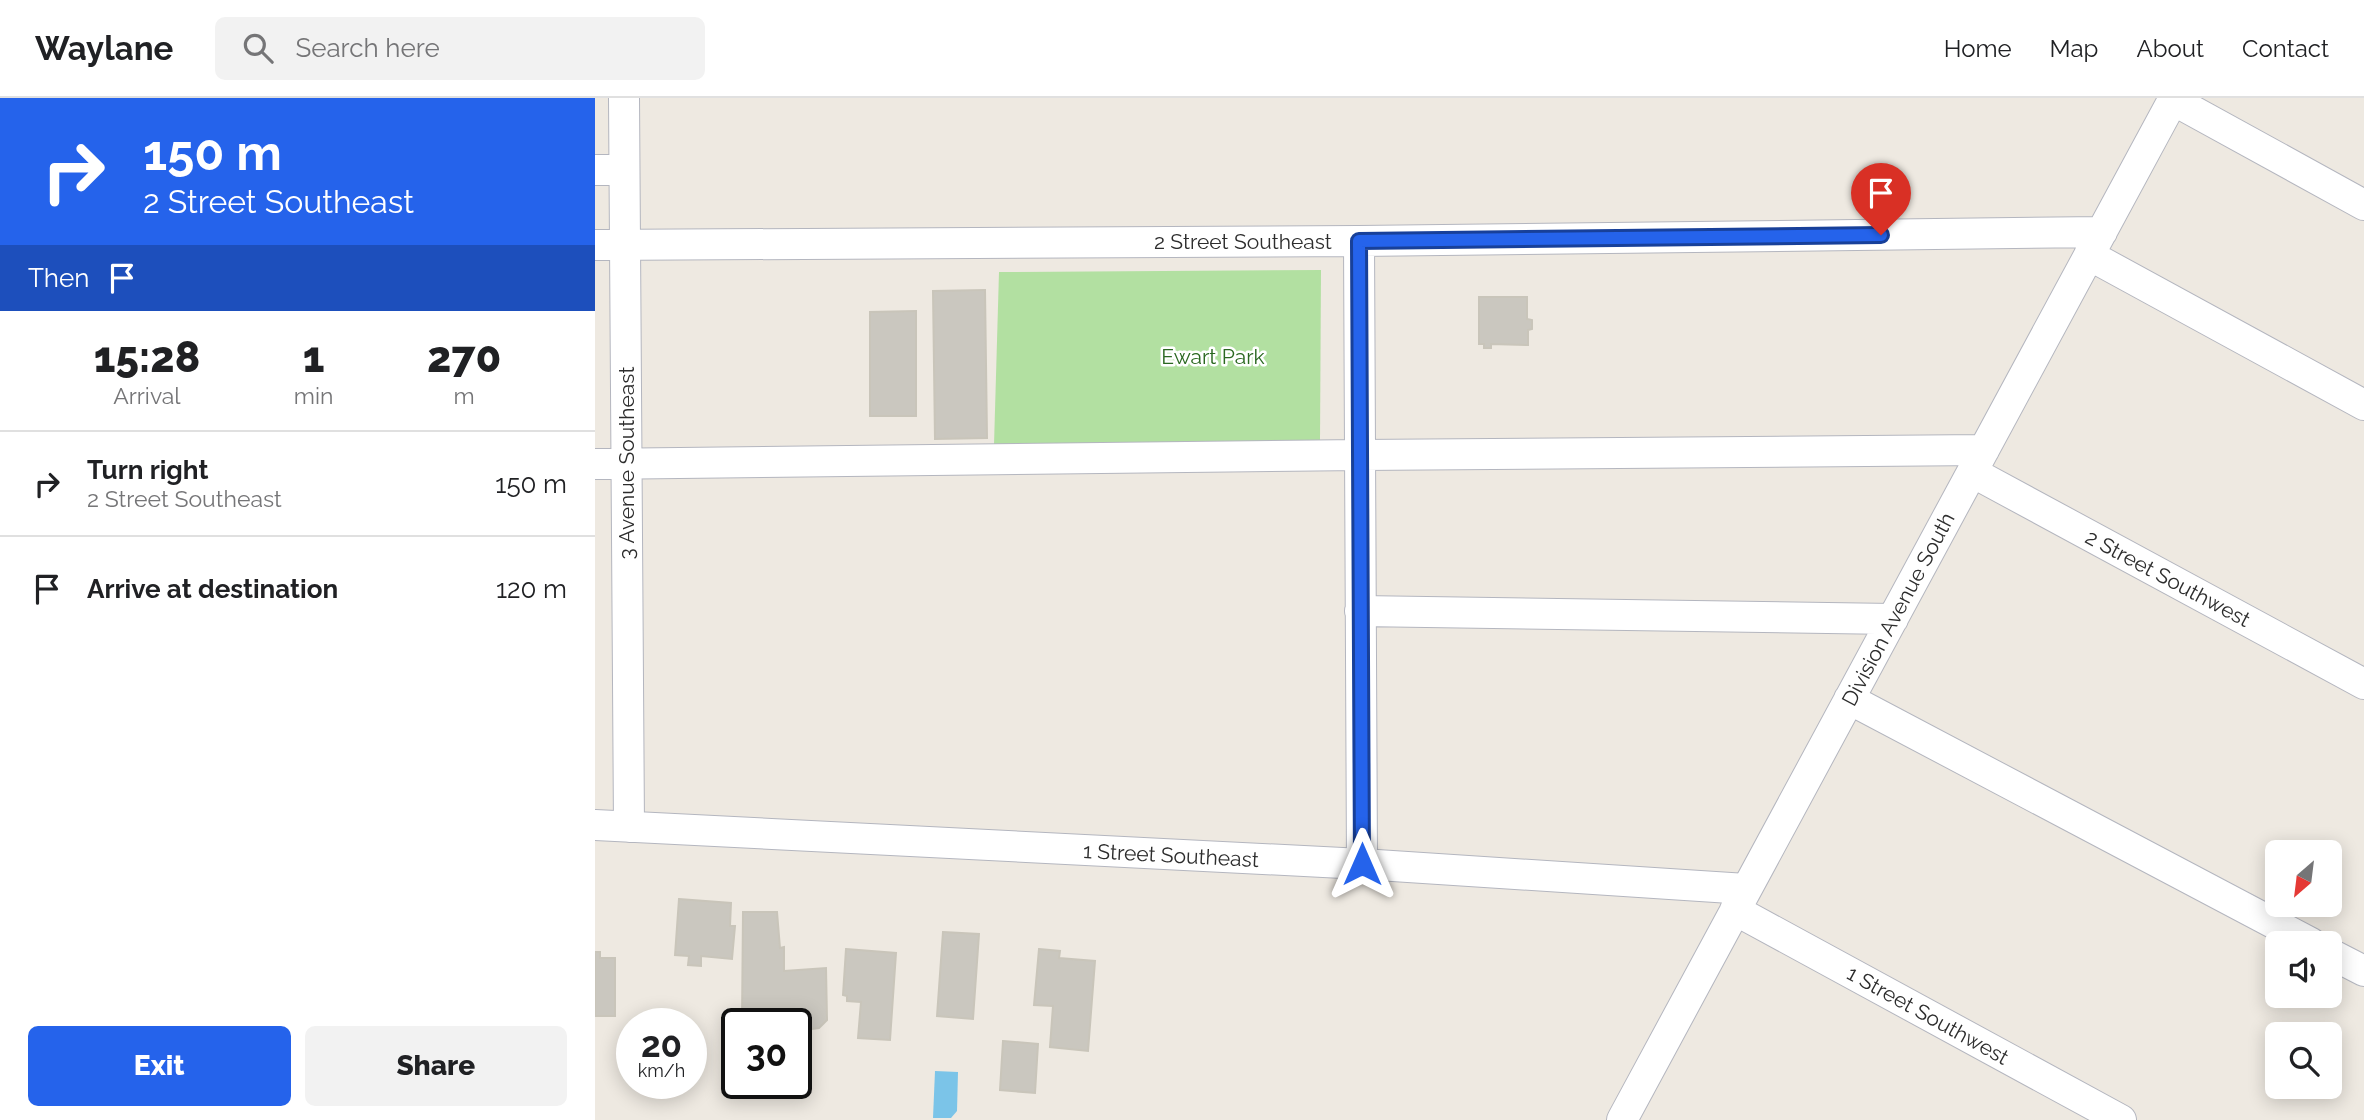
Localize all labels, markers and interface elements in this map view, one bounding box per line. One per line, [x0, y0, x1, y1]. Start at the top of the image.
search box [215, 17, 705, 80]
text: Waylane [35, 29, 173, 68]
icon: search [239, 29, 277, 67]
text: Search here [295, 33, 440, 63]
text: Home [1944, 34, 2012, 63]
text: Map [2050, 34, 2098, 63]
text: About [2136, 34, 2204, 63]
text: Contact [2242, 34, 2329, 63]
text: 150 m [143, 124, 282, 181]
icon: right [28, 126, 119, 217]
pin [1851, 163, 1911, 235]
icon: arrive [1862, 174, 1900, 212]
text: 2 Street Southeast [143, 183, 414, 220]
street label: 2 Street Southeast [1154, 229, 1332, 254]
icon: arrive [103, 259, 141, 297]
text: Then [28, 263, 89, 293]
text: 15:28 [94, 333, 200, 382]
text: 1 [303, 333, 324, 382]
text: 270 [427, 333, 501, 382]
park label: Ewart Park [1161, 344, 1265, 369]
street label: 3 Avenue Southeast [614, 367, 639, 559]
text: Arrival [113, 382, 181, 409]
text: min [294, 382, 333, 409]
text: m [454, 382, 475, 409]
text: Turn right [87, 455, 208, 485]
icon: right [28, 465, 66, 503]
text: 150 m [495, 469, 567, 499]
text: 2 Street Southeast [87, 485, 282, 512]
street label: Division Avenue South [1836, 508, 1960, 710]
street label: 2 Street Southwest [2081, 524, 2255, 632]
icon: arrive [28, 570, 66, 608]
text: Arrive at destination [87, 574, 338, 604]
text: 120 m [496, 574, 567, 604]
position arrow [1325, 827, 1399, 901]
street label: 1 Street Southeast [1083, 838, 1259, 872]
north arrow [2265, 840, 2341, 917]
map controls [2265, 840, 2342, 1099]
button: sound [2265, 931, 2342, 1008]
street label: 1 Street Southwest [1843, 960, 2013, 1070]
speed limit sign: 30 [721, 1008, 812, 1099]
button: search [2265, 1022, 2342, 1099]
text: 20 [641, 1024, 682, 1065]
button: Exit [28, 1026, 291, 1106]
button: Share [305, 1026, 567, 1106]
text: km/h [638, 1060, 685, 1081]

